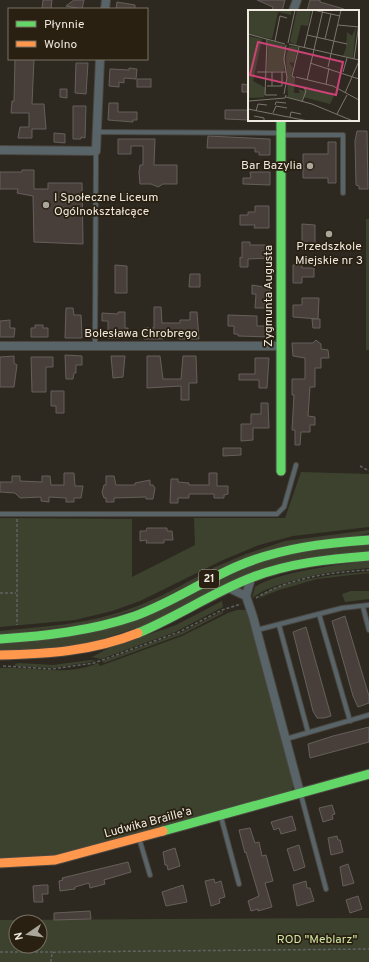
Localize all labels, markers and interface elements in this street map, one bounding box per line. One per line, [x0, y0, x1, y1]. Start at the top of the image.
legend [8, 8, 148, 60]
inset map [248, 10, 359, 121]
text: Płynnie [44, 17, 84, 33]
text: Wolno [44, 37, 78, 53]
place label: Bar Bazylia [241, 158, 302, 174]
marker: Bar Bazylia [305, 161, 315, 171]
place label: I Społeczne Liceum Ogólnokształcące [54, 190, 158, 220]
marker: I Społeczne Liceum Ogólnokształcące [41, 200, 51, 210]
marker: Przedszkole Miejskie nr 3 [324, 229, 334, 239]
place label: Przedszkole Miejskie nr 3 [295, 239, 363, 269]
street label: Zygmunta Augusta [261, 245, 277, 347]
street label: Bolesława Chrobrego [84, 326, 198, 342]
road number: 21 [199, 570, 219, 588]
street label: Ludwika Braille'a [102, 804, 194, 842]
north arrow [8, 914, 48, 954]
text: N [12, 931, 27, 941]
park label: ROD "Meblarz" [277, 932, 357, 948]

